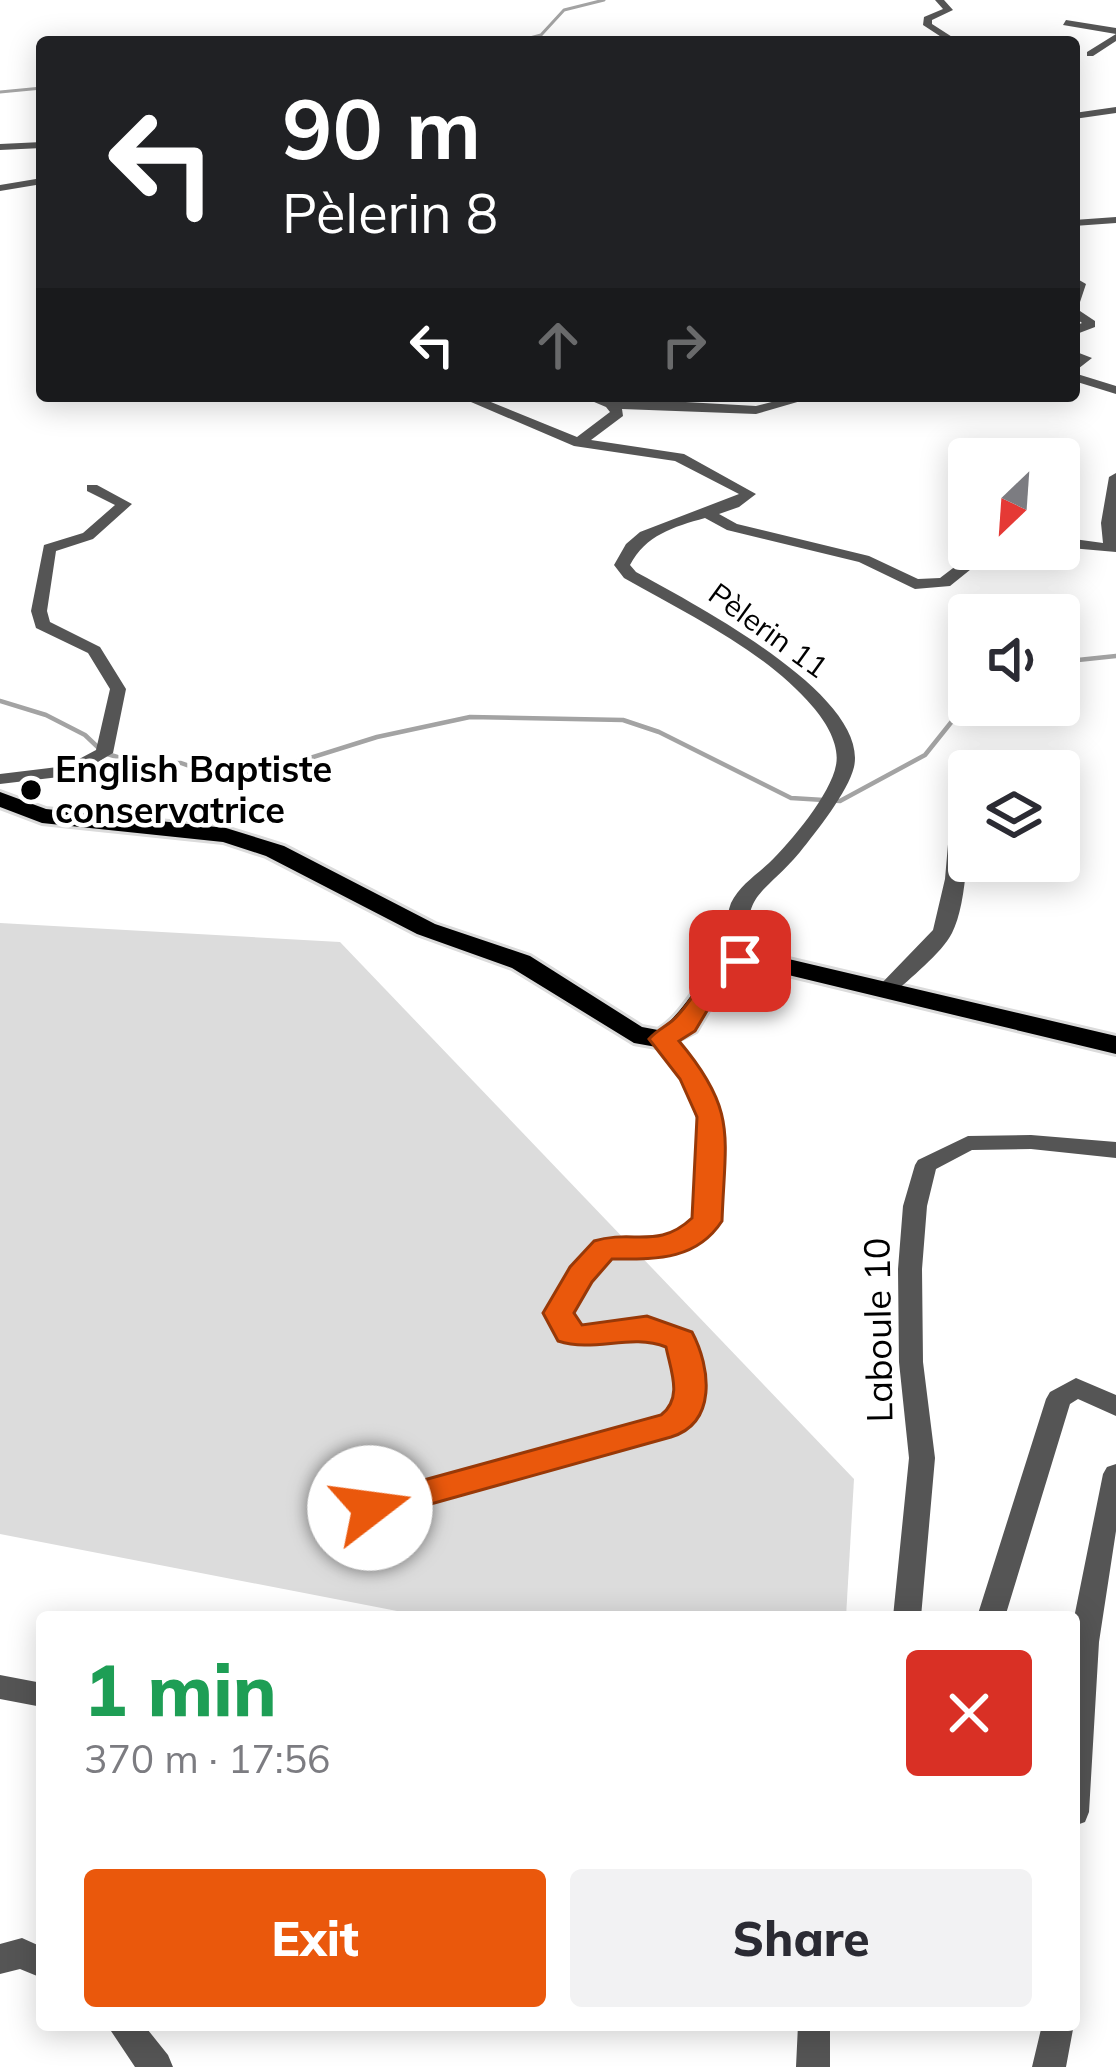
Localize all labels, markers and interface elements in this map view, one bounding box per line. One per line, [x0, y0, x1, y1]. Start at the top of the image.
text: 90 m [282, 75, 481, 180]
icon: left [84, 84, 240, 240]
text: Pèlerin 8 [282, 179, 498, 247]
icon: left [399, 312, 465, 378]
icon: ahead [525, 312, 591, 378]
icon: right [651, 312, 717, 378]
north arrow [948, 438, 1080, 570]
map controls [948, 438, 1080, 882]
street label: Pèlerin 11 [702, 574, 836, 686]
button: sound [948, 594, 1080, 726]
place label: English Baptiste conservatrice [55, 746, 332, 832]
button: layers [948, 750, 1080, 882]
marker: English Baptiste conservatrice [18, 777, 44, 803]
pin [689, 910, 791, 1012]
icon: arrive [707, 928, 773, 994]
street label: Laboule 10 [853, 1237, 902, 1423]
position arrow [307, 1445, 433, 1571]
text: 1 min [84, 1644, 277, 1734]
button: close [906, 1650, 1032, 1776]
text: 370 m · 17:56 [84, 1734, 330, 1783]
button: Exit [84, 1869, 546, 2007]
button: Share [570, 1869, 1032, 2007]

